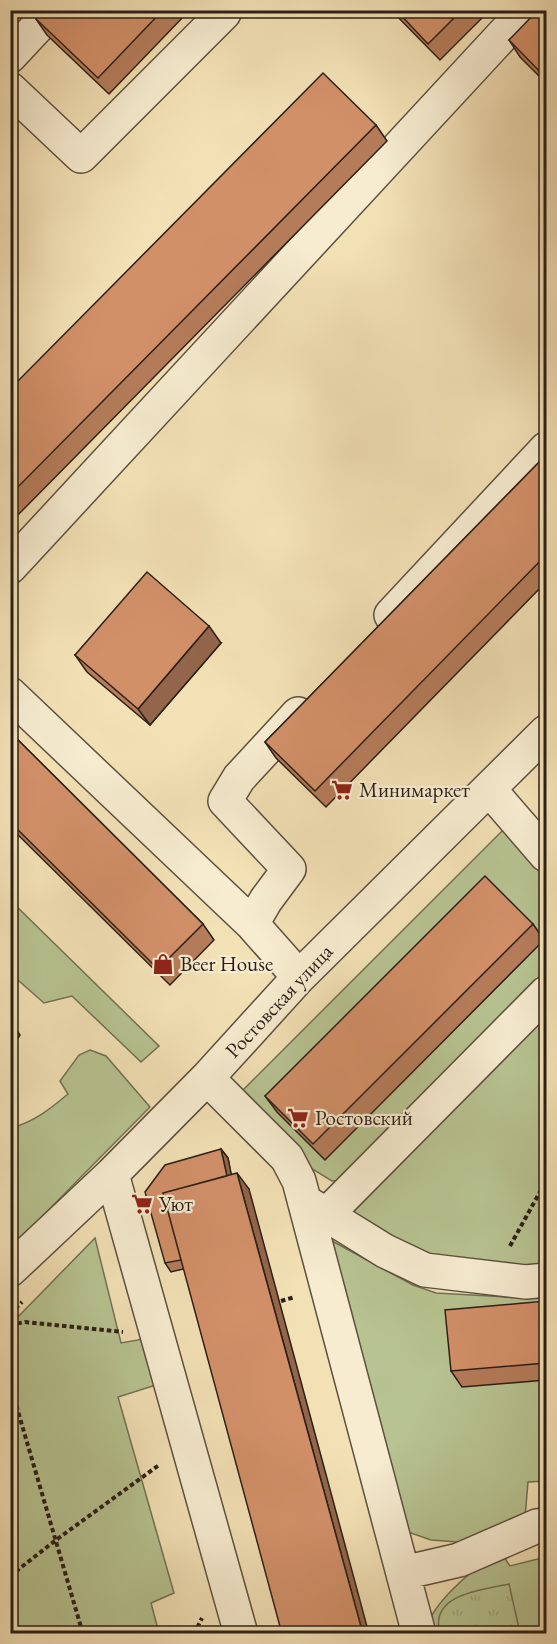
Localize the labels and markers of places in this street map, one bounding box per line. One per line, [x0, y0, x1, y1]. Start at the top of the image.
place label: Минимаркет [359, 776, 470, 803]
supermarket icon: Минимаркет [330, 778, 354, 802]
place label: Beer House [180, 950, 273, 977]
shop icon: Beer House [151, 952, 175, 976]
place label: Ростовский [315, 1104, 413, 1131]
supermarket icon: Ростовский [286, 1106, 310, 1130]
place label: Уют [158, 1190, 193, 1217]
supermarket icon: Уют [130, 1192, 154, 1216]

